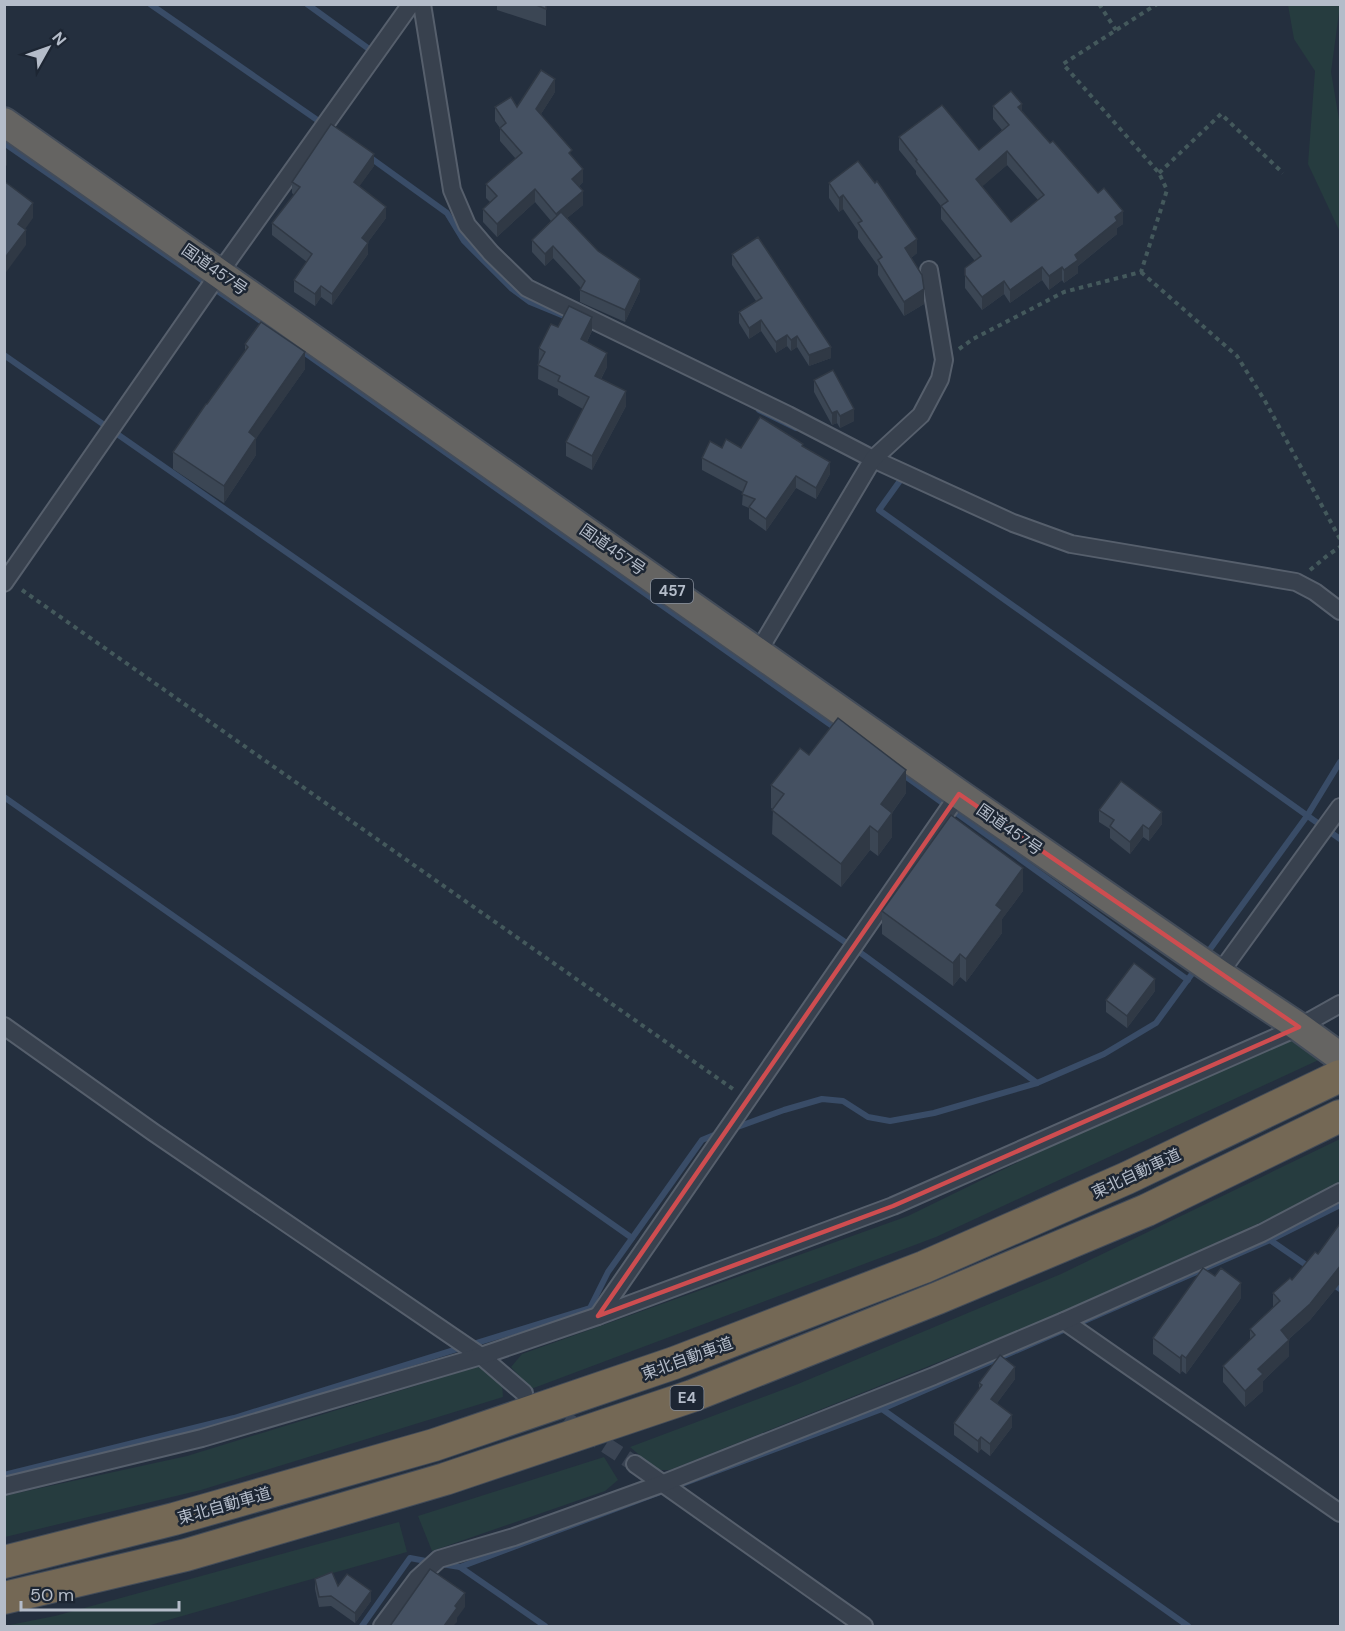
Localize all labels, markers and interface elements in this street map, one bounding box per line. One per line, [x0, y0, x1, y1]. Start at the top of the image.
north arrow [18, 18, 78, 78]
text: N [47, 27, 71, 50]
street label: 国道457号 [178, 239, 252, 300]
street label: 国道457号 [576, 519, 650, 580]
road number: 457 [651, 579, 693, 603]
street label: 国道457号 [973, 799, 1047, 860]
street label: 東北自動車道 [1088, 1144, 1184, 1203]
street label: 東北自動車道 [638, 1332, 736, 1385]
road number: E4 [670, 1386, 704, 1410]
street label: 東北自動車道 [175, 1482, 273, 1529]
scale bar [21, 1574, 178, 1612]
text: 50 m [30, 1583, 74, 1607]

